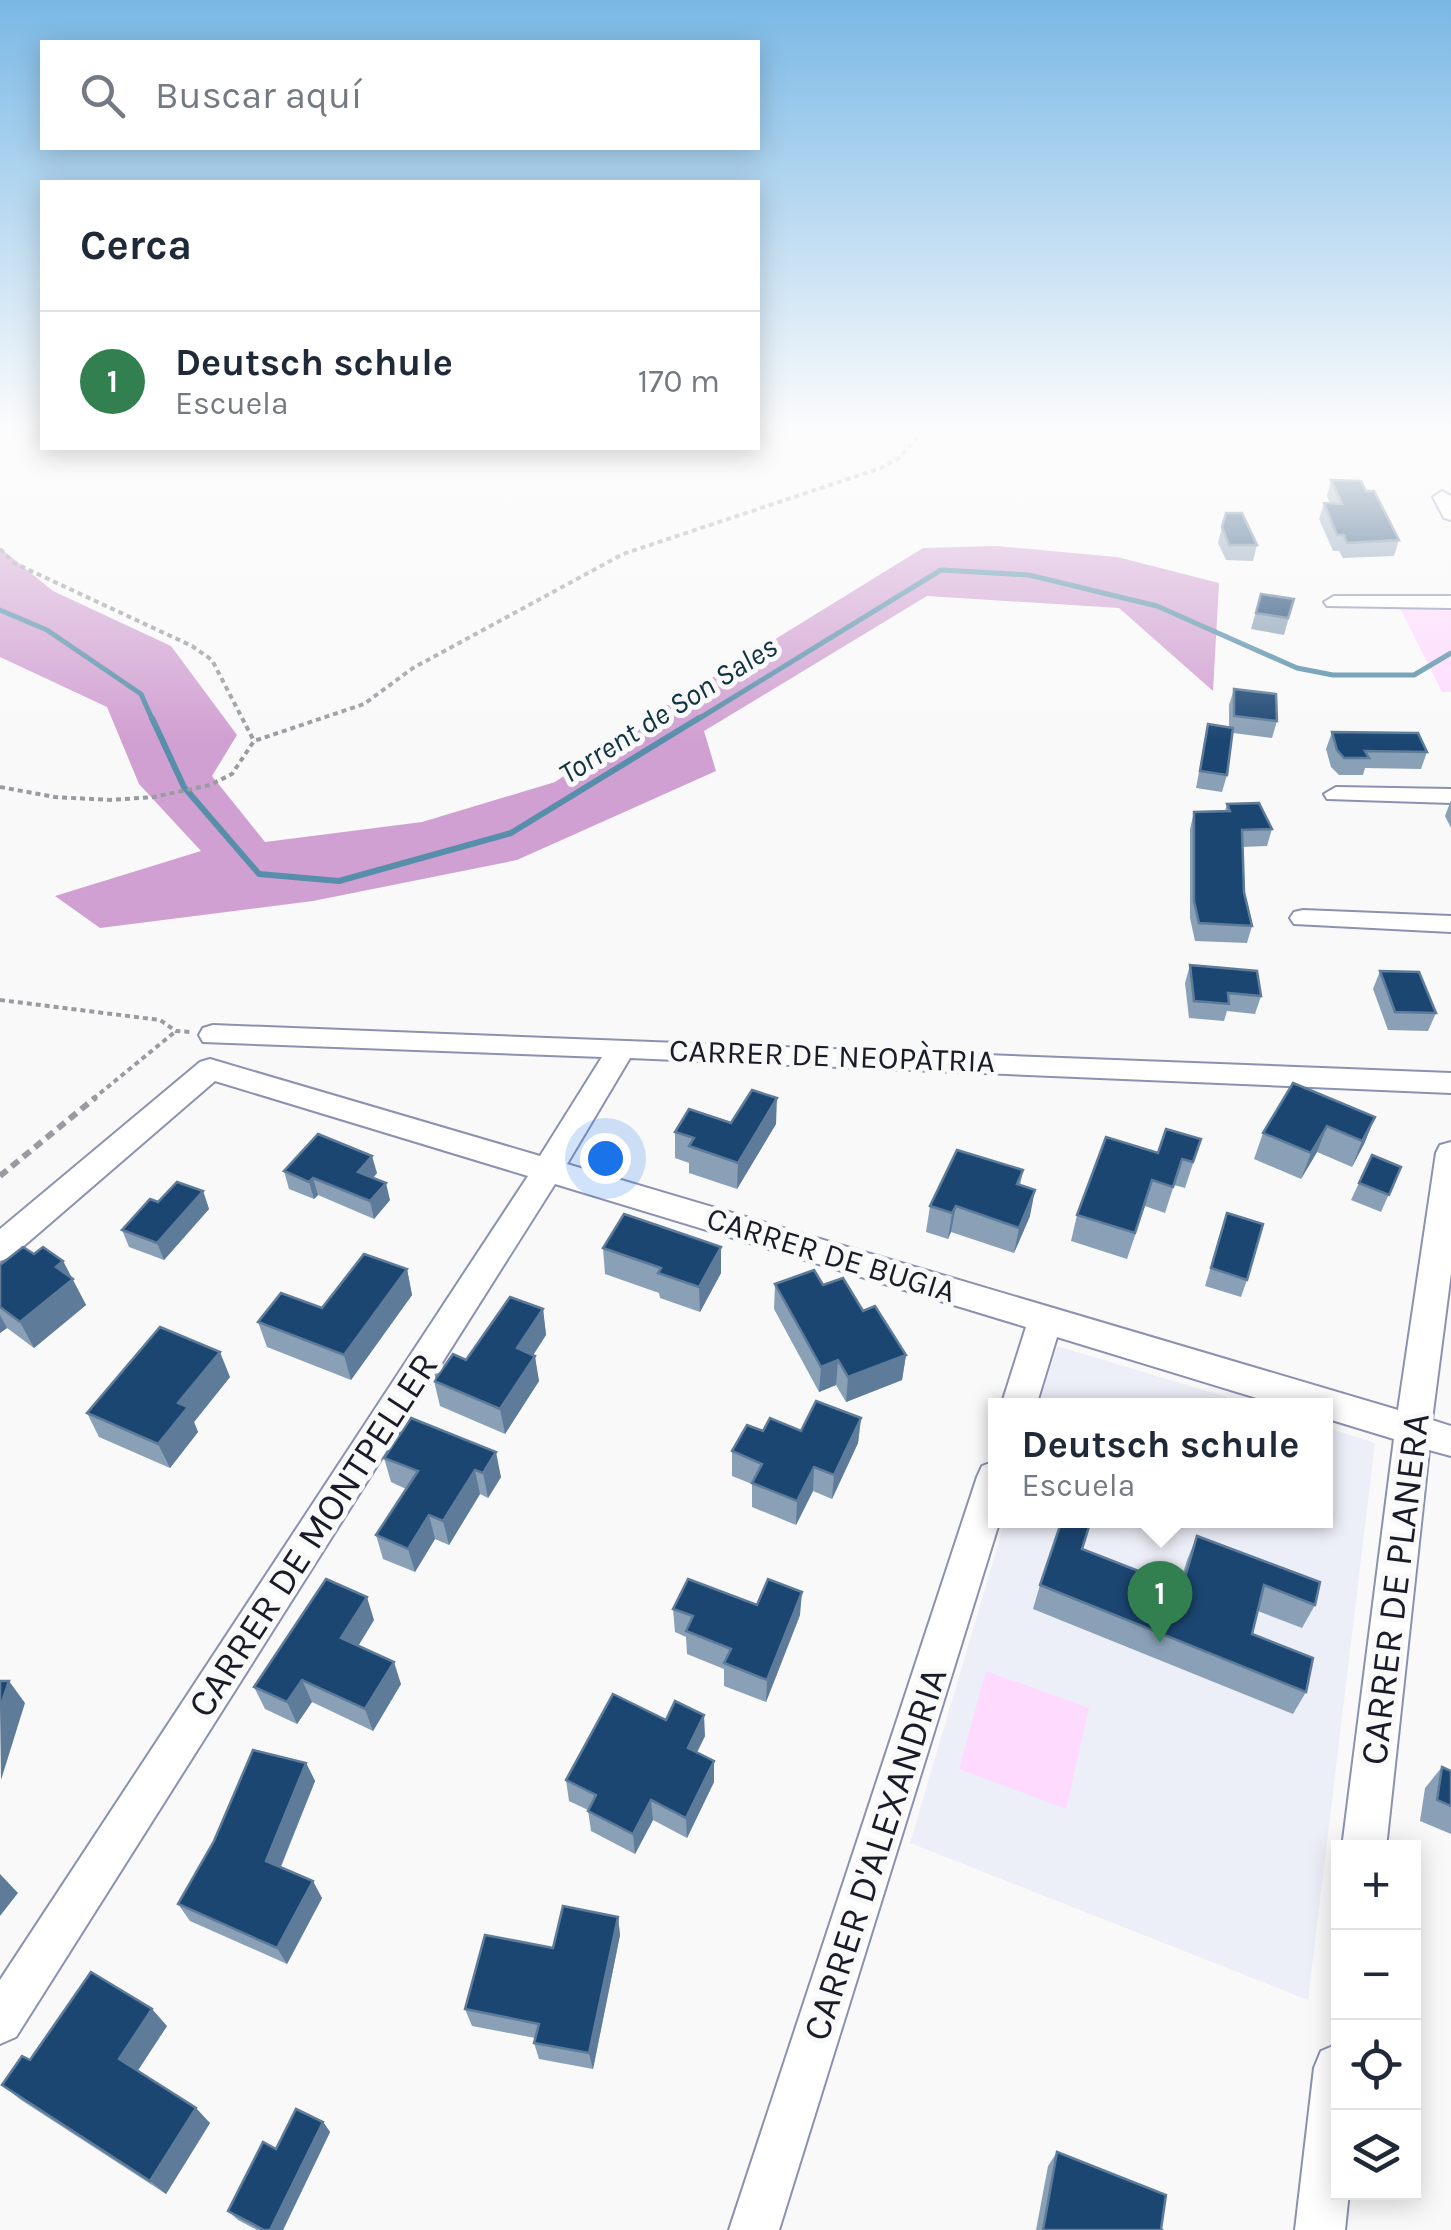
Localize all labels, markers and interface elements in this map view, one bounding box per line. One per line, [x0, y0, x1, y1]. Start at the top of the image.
search box [40, 40, 760, 150]
icon: search [75, 68, 130, 123]
text: Buscar aquí [155, 73, 362, 118]
text: Cerca [80, 220, 192, 270]
text: Deutsch schule [175, 340, 453, 385]
text: 1 [107, 363, 118, 400]
text: 170 m [638, 363, 720, 400]
text: Escuela [175, 385, 289, 422]
water label: Torrent de Son Sales [552, 628, 784, 792]
street label: CARRER DE NEOPÀTRIA [668, 1030, 996, 1080]
your location [580, 1133, 631, 1184]
street label: CARRER DE BUGIA [702, 1200, 960, 1310]
street label: CARRER DE MONTPELLER [178, 1344, 448, 1726]
popup [988, 1398, 1333, 1528]
street label: CARRER DE PLANERA [1351, 1411, 1439, 1767]
text: Deutsch schule [1022, 1422, 1299, 1467]
text: Escuela [1022, 1467, 1135, 1504]
pin: 1 [1128, 1560, 1192, 1643]
street label: CARRER D'ALEXANDRIA [793, 1662, 957, 2046]
map controls [1331, 1840, 1421, 2200]
button: + [1331, 1840, 1421, 1930]
button: − [1331, 1930, 1421, 2020]
button: locate [1331, 2020, 1421, 2110]
button: layers [1331, 2110, 1421, 2200]

